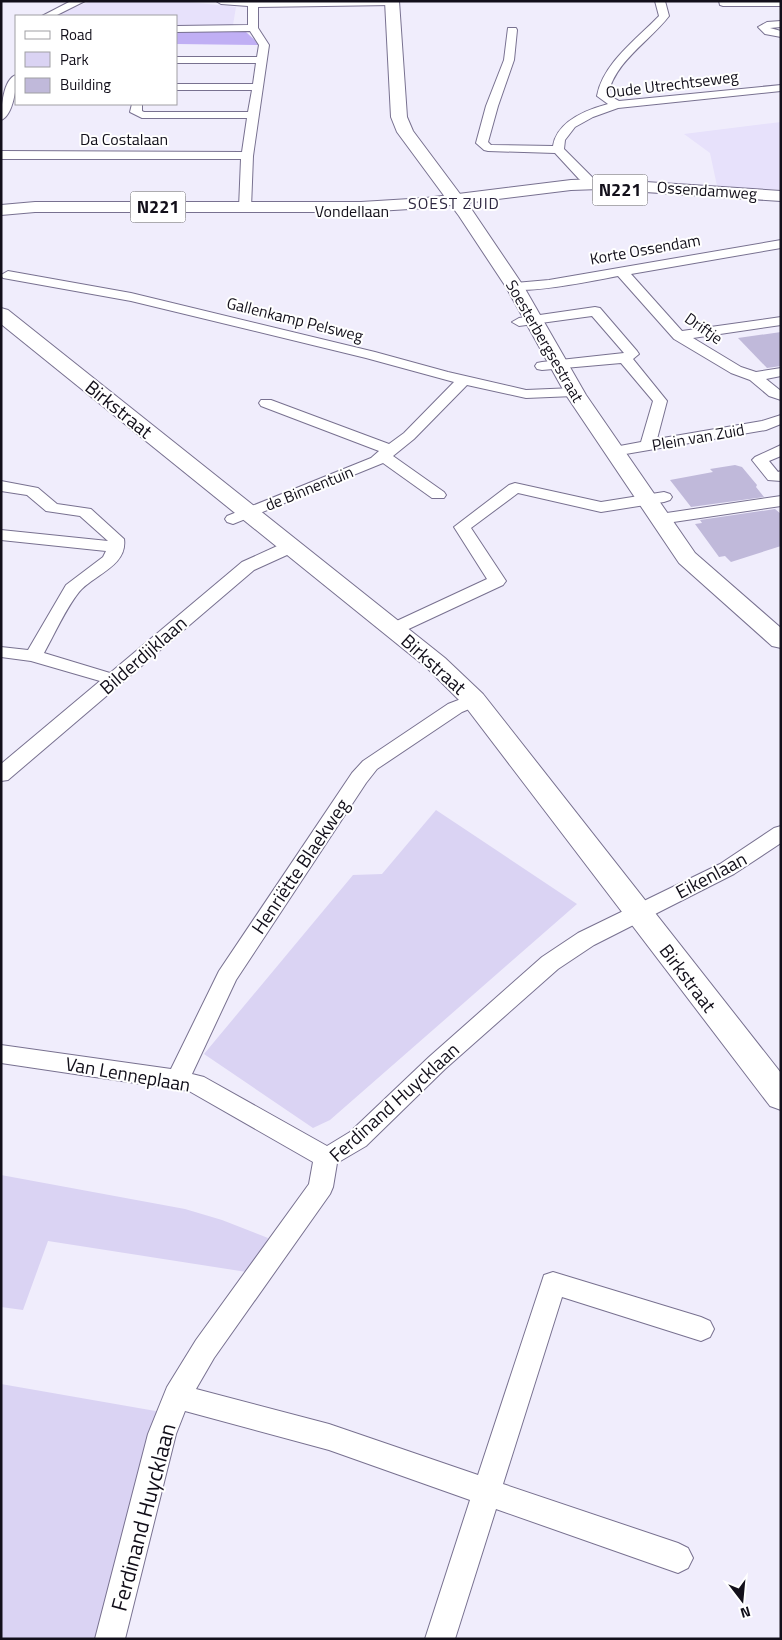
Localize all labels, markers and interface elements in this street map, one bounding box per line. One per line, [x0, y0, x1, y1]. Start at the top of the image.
legend [15, 15, 178, 105]
text: Road [60, 23, 92, 46]
text: Park [60, 48, 89, 71]
street label: Oude Utrechtseweg [604, 64, 740, 104]
text: Building [60, 73, 111, 96]
street label: Da Costalaan [80, 127, 168, 151]
road number: N221 [592, 174, 648, 206]
street label: Ossendamweg [656, 175, 758, 205]
district label: SOEST ZUID [408, 191, 500, 215]
road number: N221 [130, 192, 186, 222]
street label: Vondellaan [315, 199, 389, 223]
street label: Korte Ossendam [588, 227, 702, 271]
street label: Soesterbergsestraat [500, 275, 590, 407]
street label: Gallenkamp Pelsweg [224, 290, 366, 348]
street label: Driftje [680, 306, 728, 350]
street label: Birkstraat [79, 372, 160, 445]
street label: Plein van Zuid [650, 417, 746, 457]
street label: de Binnentuin [261, 459, 357, 517]
street label: Bilderdijklaan [93, 608, 193, 701]
street label: Birkstraat [395, 626, 474, 701]
street label: Henriëtte Blaekweg [243, 792, 356, 939]
street label: Eikenlaan [670, 844, 752, 905]
street label: Birkstraat [653, 937, 724, 1018]
street label: Ferdinand Huycklaan [322, 1035, 465, 1168]
street label: Van Lenneplaan [63, 1048, 193, 1099]
street label: Ferdinand Huycklaan [102, 1419, 184, 1615]
north arrow [717, 1575, 767, 1625]
text: N [738, 1602, 753, 1624]

